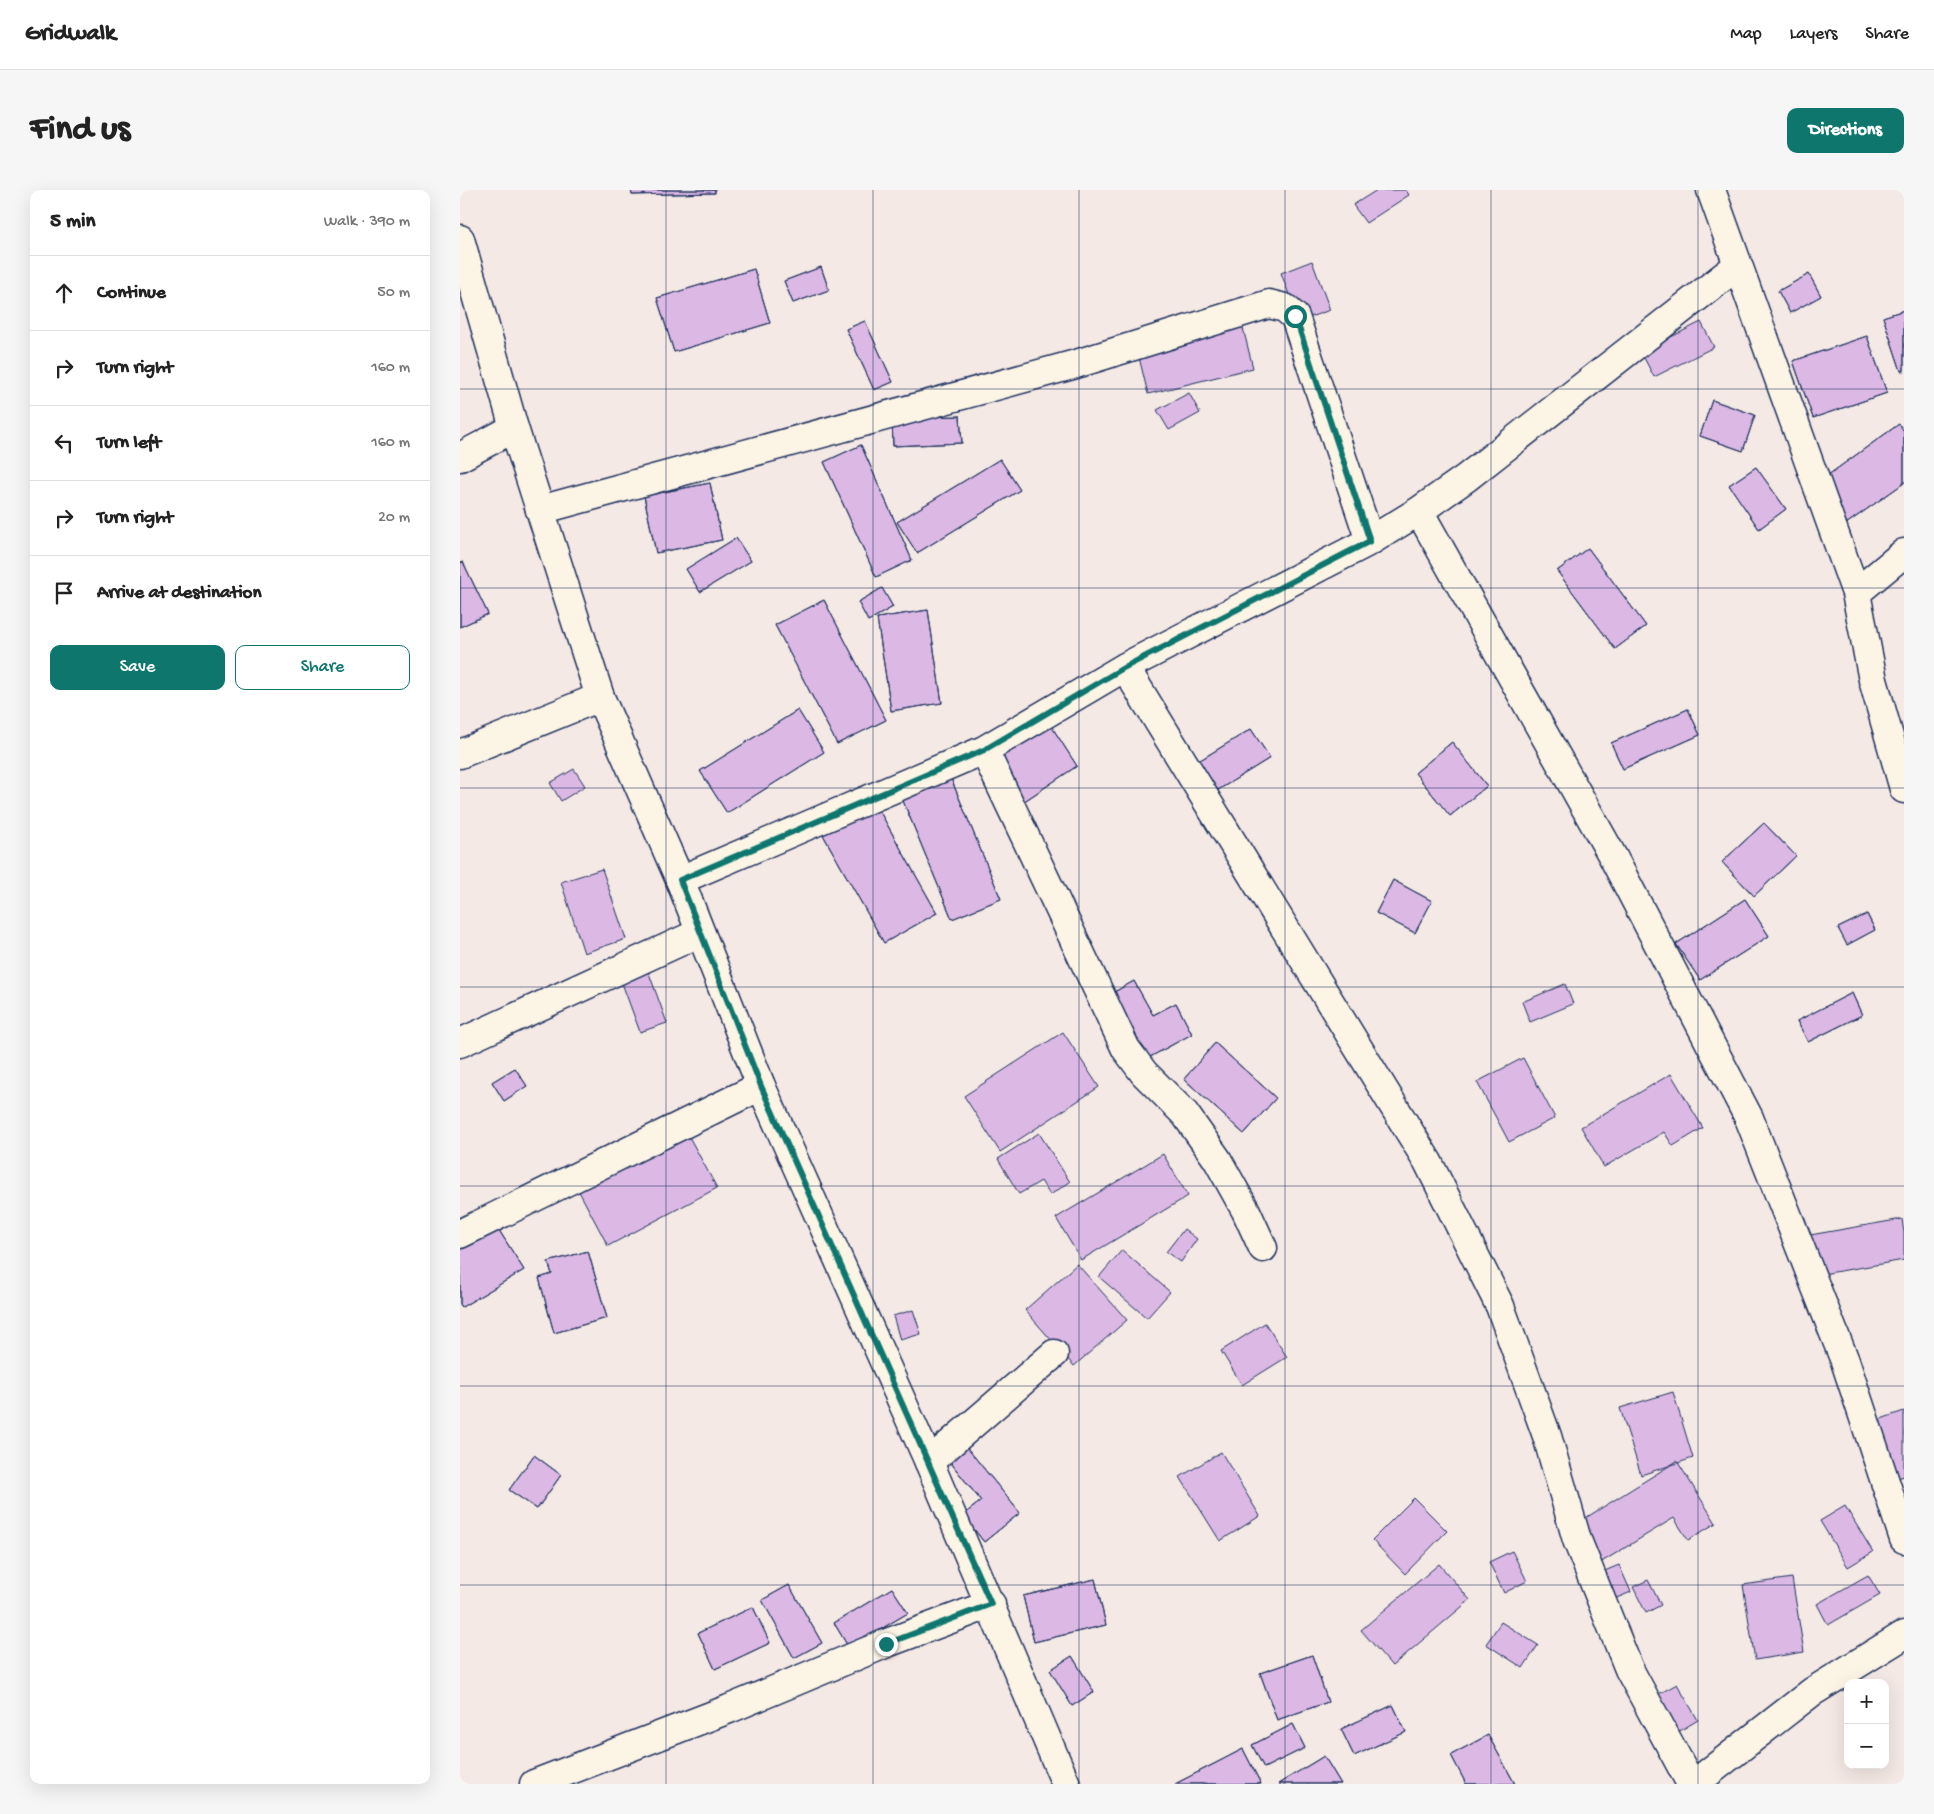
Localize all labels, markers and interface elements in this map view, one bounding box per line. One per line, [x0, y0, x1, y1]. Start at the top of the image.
text: Gridwalk [25, 20, 116, 49]
text: Map [1730, 24, 1762, 45]
text: Layers [1790, 24, 1837, 45]
text: Share [1865, 24, 1909, 45]
button: Directions [1787, 108, 1904, 153]
text: Find us [30, 110, 130, 151]
text: 5 min [50, 210, 95, 235]
text: Walk · 390 m [324, 213, 410, 232]
icon: ahead [50, 279, 78, 307]
text: Continue [97, 282, 166, 305]
text: 50 m [377, 284, 410, 303]
route start [1284, 305, 1307, 328]
icon: right [50, 354, 78, 382]
text: Turn right [97, 357, 173, 380]
text: 160 m [371, 359, 410, 378]
icon: left [50, 429, 78, 457]
text: Turn left [97, 432, 161, 455]
text: 160 m [371, 434, 410, 453]
icon: right [50, 504, 78, 532]
text: Turn right [97, 507, 173, 530]
text: 20 m [378, 509, 410, 528]
icon: arrive [50, 579, 78, 607]
text: Arrive at destination [97, 582, 261, 605]
button: Save [50, 645, 225, 690]
button: Share [235, 645, 410, 690]
route end [875, 1633, 898, 1656]
map controls [1844, 1679, 1889, 1769]
button: + [1844, 1679, 1889, 1724]
button: − [1844, 1724, 1889, 1769]

